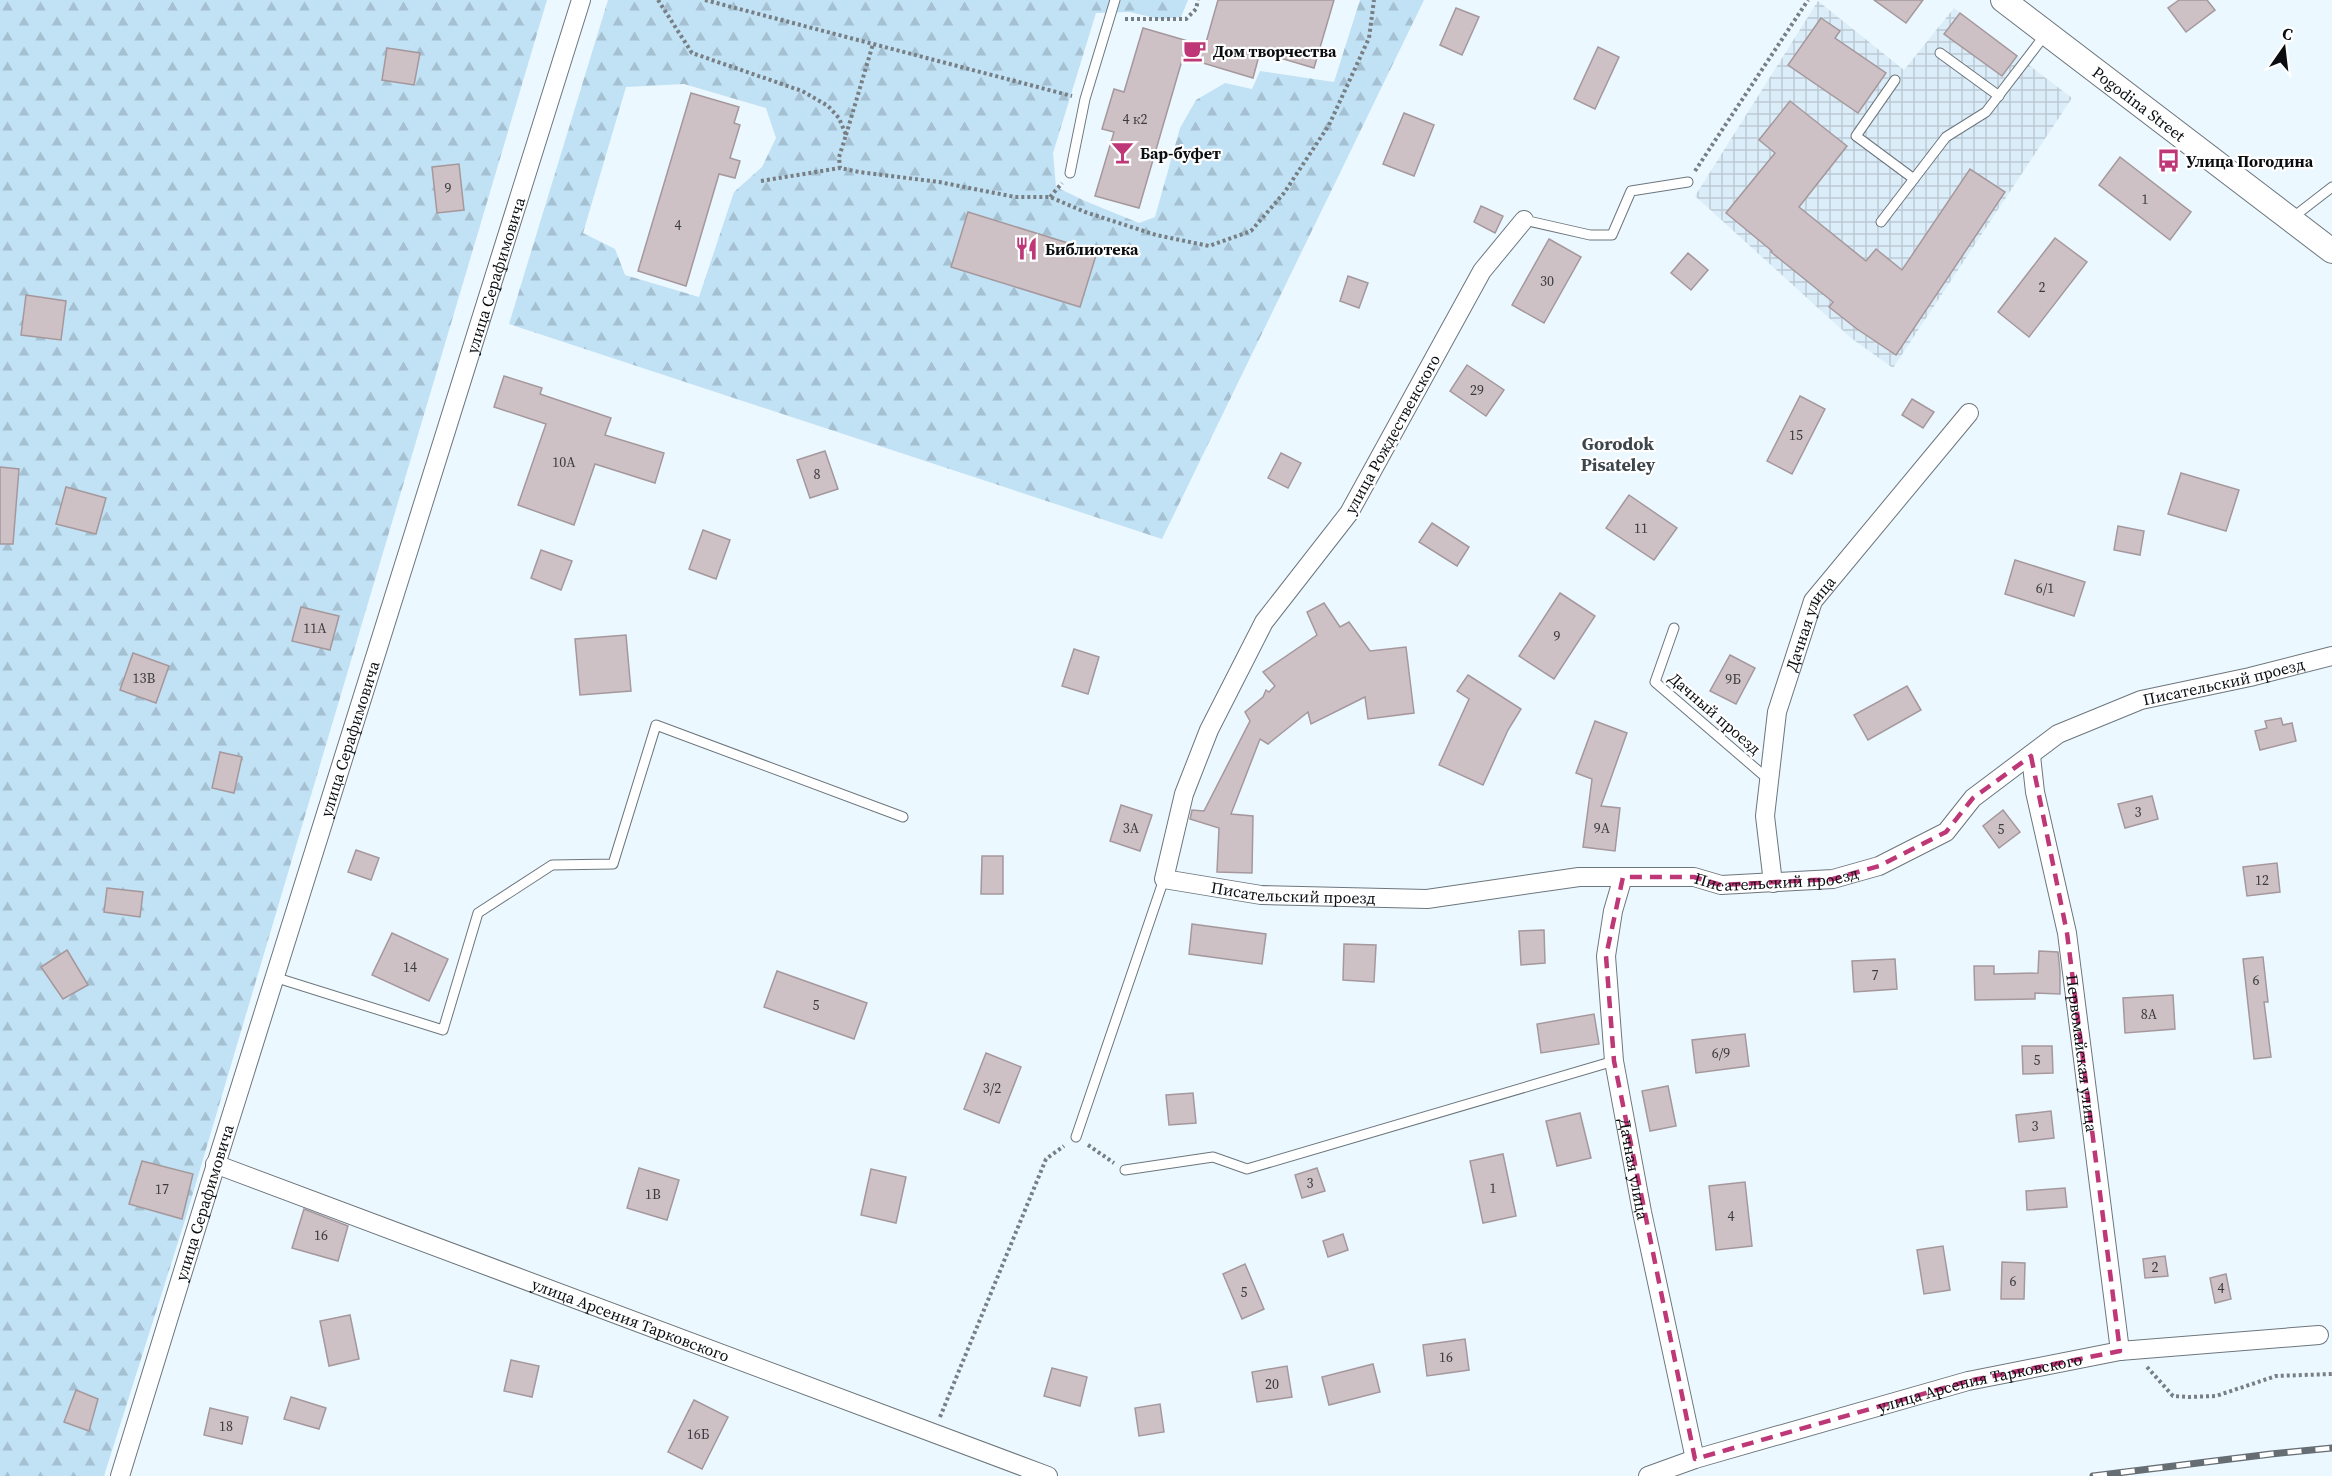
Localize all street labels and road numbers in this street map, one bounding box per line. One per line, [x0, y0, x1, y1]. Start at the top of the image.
street label: Pogodina Street [2088, 61, 2191, 147]
street label: улица Серафимовича [461, 194, 530, 356]
street label: улица Рождественского [1339, 350, 1445, 518]
street label: Дачная улица [1780, 571, 1841, 674]
street label: Писательский проезд [2141, 653, 2307, 710]
street label: улица Серафимовича [315, 657, 385, 820]
street label: Дачный проезд [1664, 667, 1766, 759]
street label: Писательский проезд [1692, 861, 1861, 896]
street label: Писательский проезд [1209, 876, 1376, 909]
street label: Первомайская улица [2061, 973, 2103, 1134]
street label: Дачная улица [1614, 1116, 1655, 1223]
street label: улица Серафимовича [170, 1121, 239, 1284]
street label: улица Арсения Тарковского [529, 1273, 733, 1367]
street label: улица Арсения Тарковского [1875, 1348, 2084, 1417]

